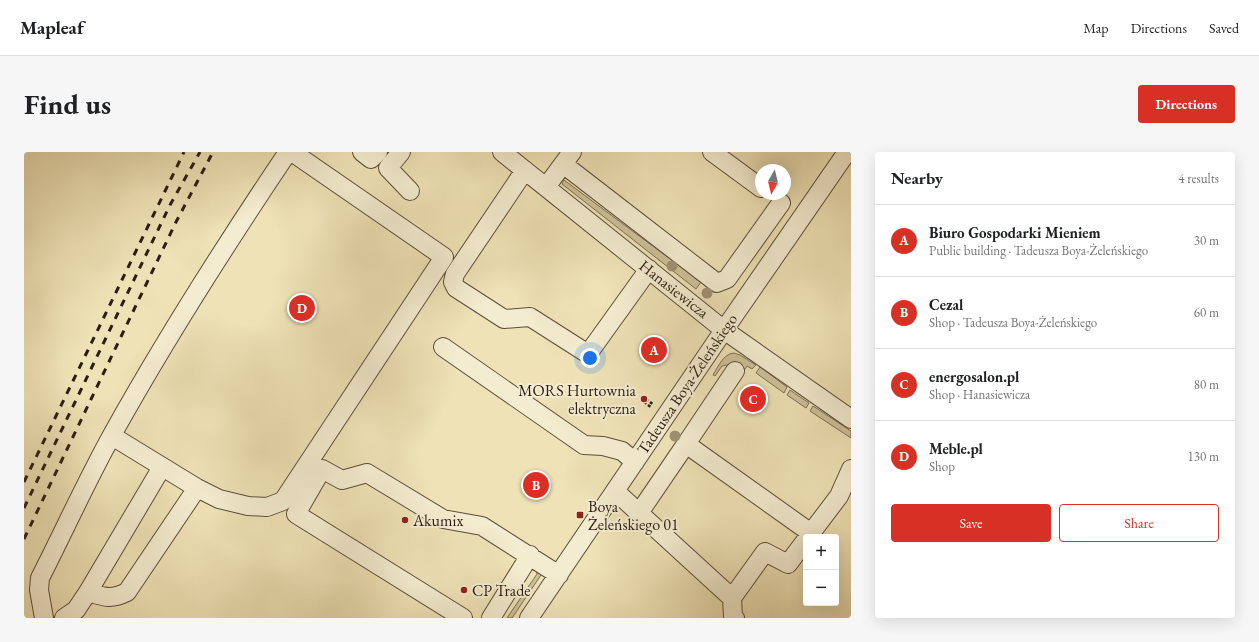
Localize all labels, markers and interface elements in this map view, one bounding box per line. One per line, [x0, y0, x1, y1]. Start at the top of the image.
text: Mapleaf [20, 15, 84, 40]
text: Map [1083, 19, 1109, 37]
text: Directions [1131, 19, 1187, 37]
text: Saved [1209, 19, 1239, 37]
button: Directions [1138, 85, 1235, 123]
text: Find us [24, 86, 111, 122]
north arrow [755, 164, 791, 200]
text: Nearby [891, 167, 943, 189]
text: 4 results [1178, 170, 1219, 187]
text: Biuro Gospodarki Mieniem [929, 223, 1101, 242]
text: A [899, 232, 909, 249]
text: 30 m [1194, 232, 1219, 249]
text: Public building · Tadeusza Boya-Żeleńskiego [929, 242, 1148, 259]
street label: Hanasiewicza [635, 255, 714, 323]
pin: D [289, 293, 315, 323]
text: Cezal [929, 295, 963, 314]
text: B [900, 304, 908, 321]
text: 60 m [1194, 304, 1219, 321]
street label: Tadeusza Boya-Żeleńskiego [632, 309, 742, 459]
text: Shop · Tadeusza Boya-Żeleńskiego [929, 314, 1097, 331]
pin: A [641, 335, 667, 365]
your location [580, 348, 600, 368]
text: energosalon.pl [929, 367, 1019, 386]
text: C [899, 376, 909, 393]
text: 80 m [1194, 376, 1219, 393]
place label: MORS Hurtownia elektryczna [518, 380, 637, 419]
pin: C [740, 384, 766, 414]
text: Shop · Hanasiewicza [929, 386, 1030, 403]
marker: MORS Hurtownia elektryczna [639, 394, 649, 404]
text: Meble.pl [929, 439, 983, 458]
text: D [899, 448, 909, 465]
text: 130 m [1188, 448, 1219, 465]
text: Shop [929, 458, 955, 475]
pin: B [523, 470, 549, 500]
place label: Boya Żeleńskiego 01 [588, 496, 679, 535]
button: Save [891, 504, 1051, 542]
button: Share [1059, 504, 1219, 542]
place label: Akumix [412, 510, 463, 531]
marker: Boya Żeleńskiego 01 [575, 510, 585, 520]
marker: Akumix [400, 515, 410, 525]
map controls [803, 534, 839, 606]
button: + [803, 534, 839, 570]
button: − [803, 570, 839, 606]
place label: CP Trade [472, 580, 531, 601]
marker: CP Trade [459, 585, 469, 595]

